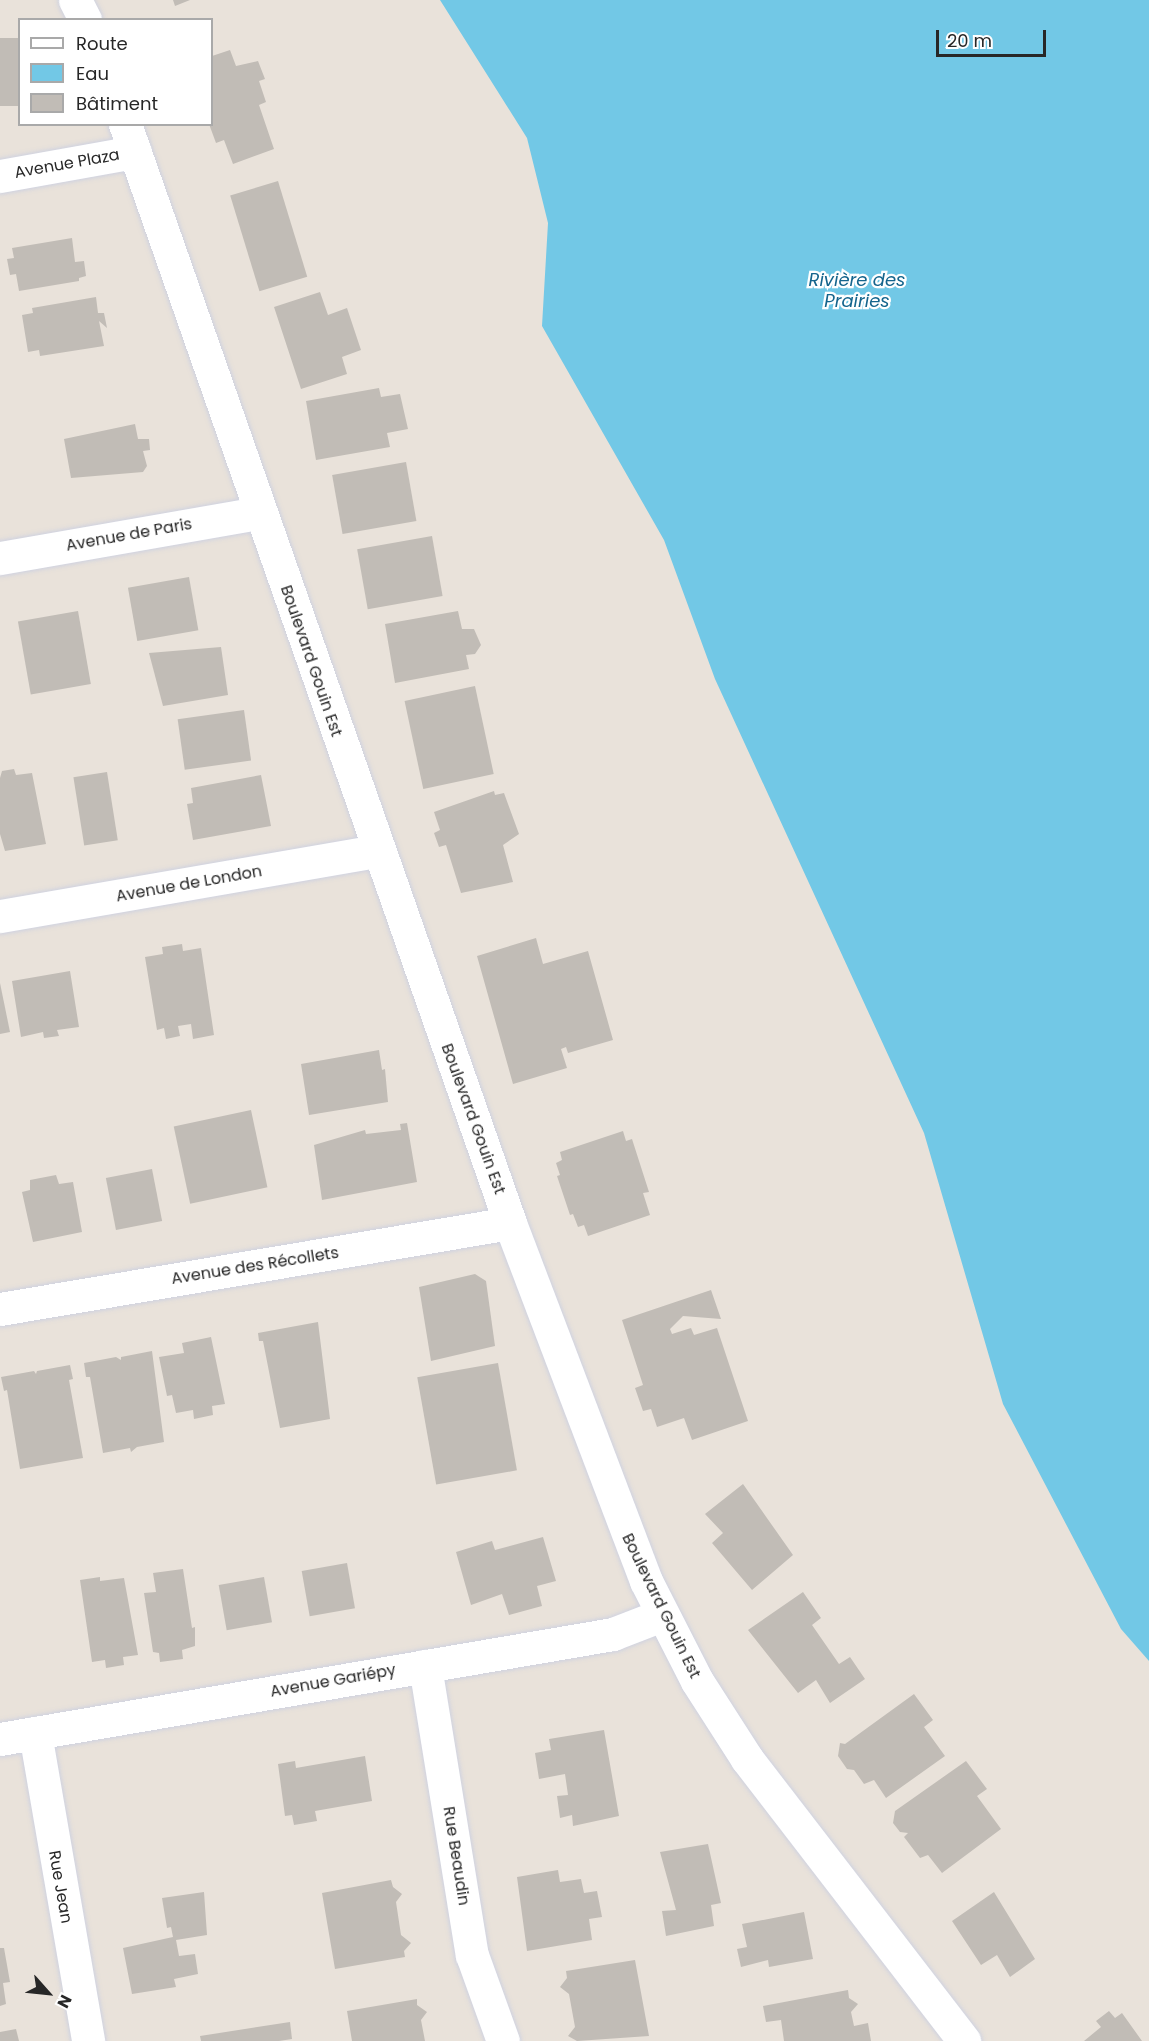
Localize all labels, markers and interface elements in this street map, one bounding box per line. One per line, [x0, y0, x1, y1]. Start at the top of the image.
legend [18, 18, 213, 126]
scale bar [939, 18, 1048, 56]
text: 20 m [947, 28, 992, 53]
text: Route [76, 31, 128, 56]
text: Eau [76, 61, 109, 86]
text: Bâtiment [76, 91, 158, 116]
street label: Avenue Plaza [13, 145, 121, 183]
water label: Rivière des Prairies [808, 270, 906, 312]
street label: Avenue de Paris [64, 514, 194, 556]
street label: Boulevard Gouin Est [276, 583, 346, 739]
street label: Avenue de London [114, 862, 264, 906]
street label: Boulevard Gouin Est [437, 1041, 509, 1197]
street label: Avenue des Récollets [170, 1243, 340, 1289]
street label: Boulevard Gouin Est [618, 1530, 704, 1682]
street label: Avenue Gariépy [269, 1660, 397, 1702]
street label: Rue Beaudin [439, 1805, 473, 1907]
street label: Rue Jean [44, 1849, 76, 1925]
north arrow [18, 1963, 78, 2023]
text: N [52, 1991, 77, 2012]

